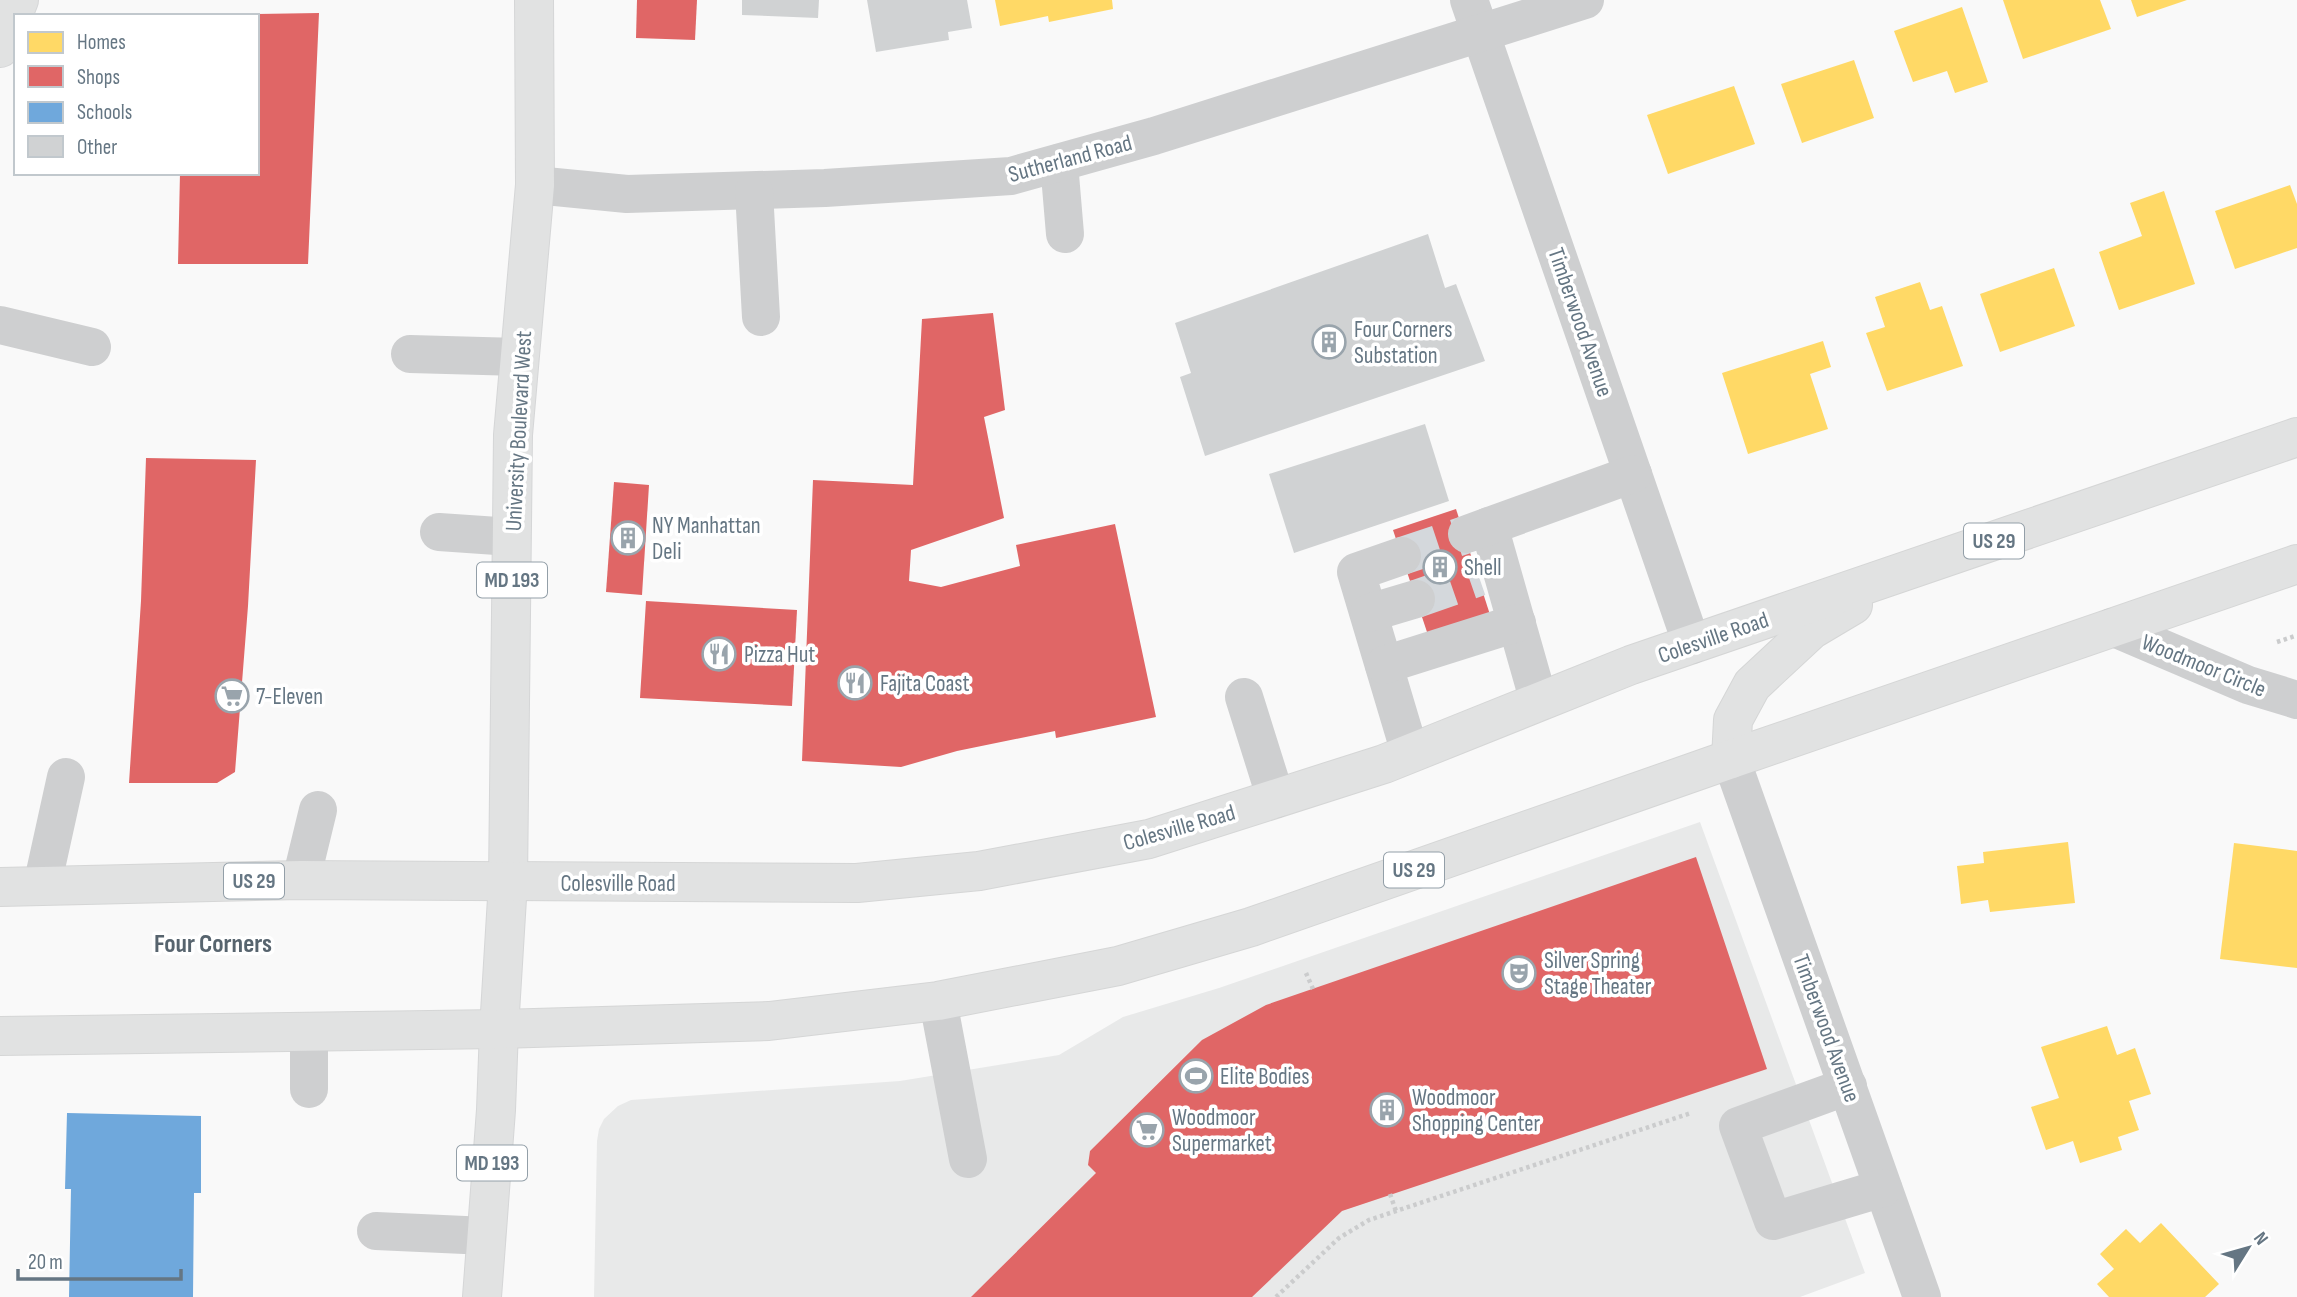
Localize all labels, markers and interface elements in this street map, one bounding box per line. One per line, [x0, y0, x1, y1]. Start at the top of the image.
legend [14, 14, 259, 175]
text: Homes [77, 30, 126, 55]
text: Shops [77, 65, 120, 90]
text: Schools [77, 100, 132, 125]
street label: Sutherland Road [1005, 129, 1135, 189]
text: Other [77, 135, 117, 160]
street label: Timberwood Avenue [1542, 244, 1619, 400]
place label: Four Corners Substation [1354, 316, 1453, 370]
building icon: Four Corners Substation [1310, 323, 1348, 361]
street label: University Boulevard West [500, 330, 538, 532]
place label: NY Manhattan Deli [652, 512, 761, 566]
building icon: NY Manhattan Deli [609, 519, 647, 557]
road number: US 29 [1964, 524, 2024, 558]
building icon: Shell [1421, 548, 1459, 586]
place label: Shell [1464, 554, 1502, 582]
road number: MD 193 [477, 562, 547, 598]
street label: Colesville Road [1654, 606, 1772, 670]
street label: Woodmoor Circle [2137, 628, 2270, 704]
restaurant icon: Pizza Hut [700, 635, 738, 673]
place label: Pizza Hut [744, 641, 815, 669]
restaurant icon: Fajita Coast [836, 664, 874, 702]
place label: Fajita Coast [880, 670, 970, 698]
supermarket icon: 7-Eleven [213, 677, 251, 715]
place label: 7-Eleven [256, 683, 323, 711]
street label: Colesville Road [1120, 799, 1238, 857]
road number: US 29 [1384, 852, 1444, 888]
road number: US 29 [224, 864, 284, 898]
street label: Colesville Road [560, 870, 676, 898]
district label: Four Corners [154, 929, 272, 960]
place label: Silver Spring Stage Theater [1544, 947, 1652, 1001]
street label: Timberwood Avenue [1786, 950, 1866, 1106]
theatre icon: Silver Spring Stage Theater [1500, 954, 1538, 992]
sports icon: Elite Bodies [1177, 1057, 1215, 1095]
place label: Elite Bodies [1220, 1063, 1309, 1091]
place label: Woodmoor Shopping Center [1412, 1084, 1541, 1138]
building icon: Woodmoor Shopping Center [1368, 1091, 1406, 1129]
place label: Woodmoor Supermarket [1172, 1104, 1272, 1158]
supermarket icon: Woodmoor Supermarket [1128, 1111, 1166, 1149]
road number: MD 193 [457, 1146, 527, 1180]
north arrow [2213, 1213, 2283, 1283]
text: N [2248, 1228, 2273, 1250]
scale bar [18, 1238, 180, 1282]
text: 20 m [28, 1250, 63, 1275]

